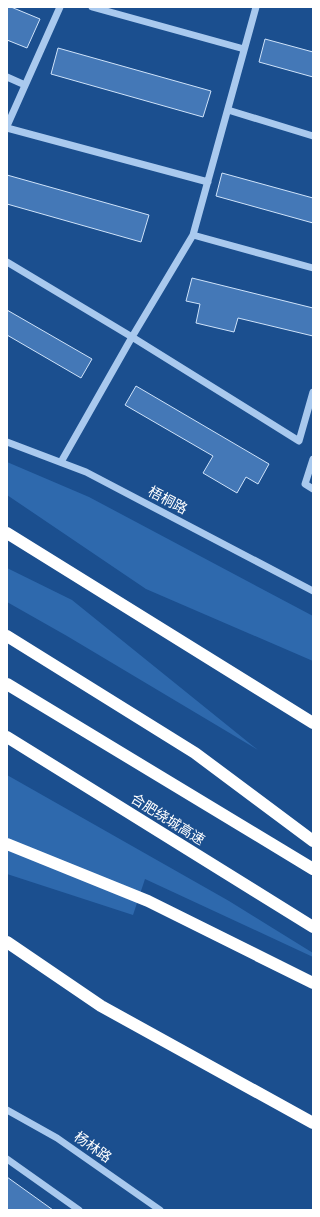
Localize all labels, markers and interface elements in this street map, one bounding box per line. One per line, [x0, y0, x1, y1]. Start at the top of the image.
street label: 梧桐路 [146, 483, 190, 517]
street label: 合肥绕城高速 [128, 790, 208, 848]
street label: 杨林路 [71, 1128, 115, 1166]

